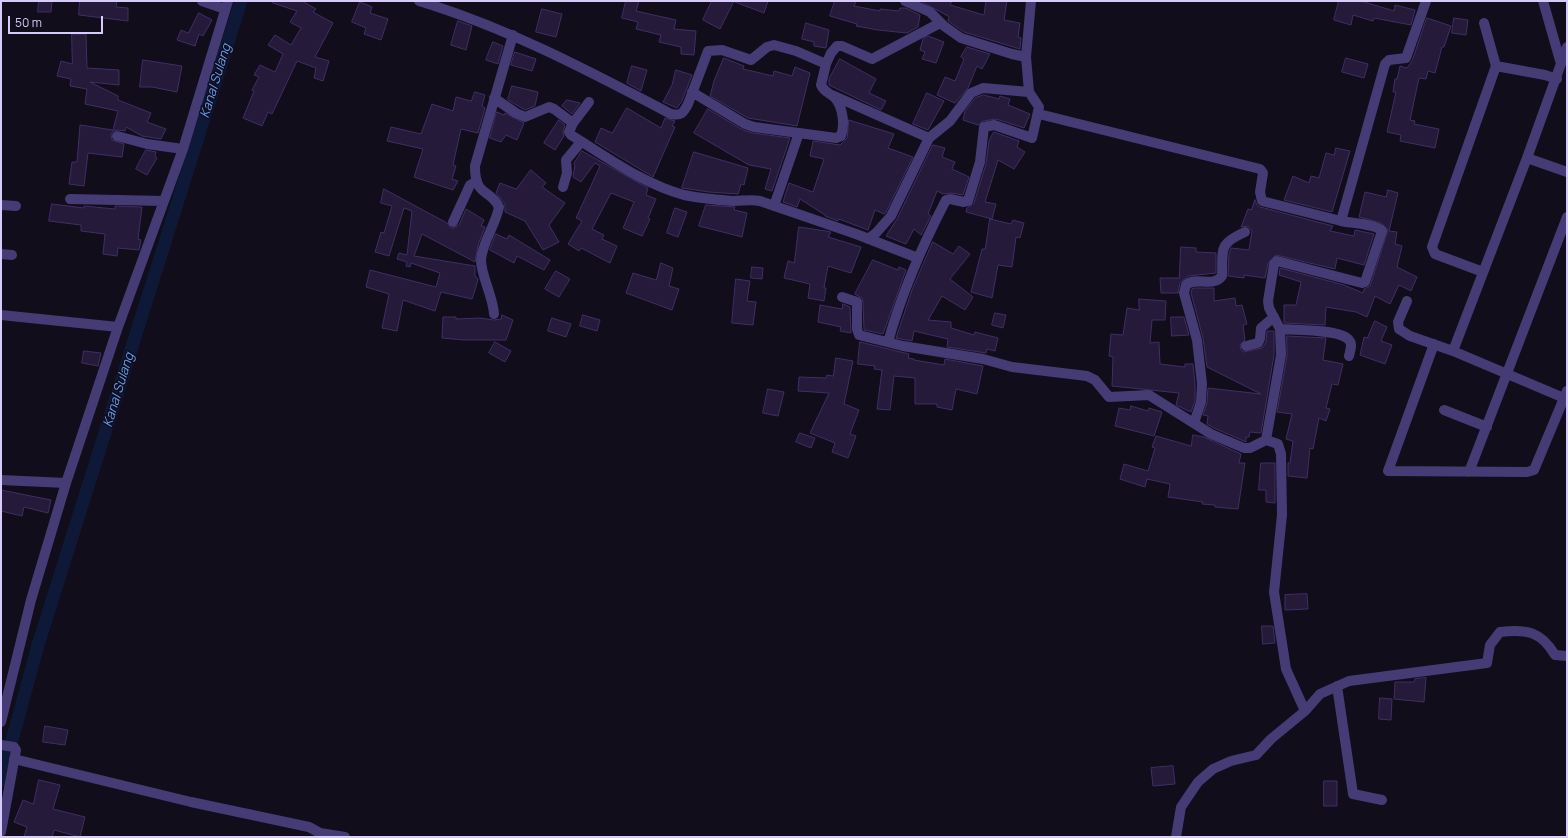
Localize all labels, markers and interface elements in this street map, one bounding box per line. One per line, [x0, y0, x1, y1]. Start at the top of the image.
scale bar [10, 8, 105, 34]
text: 50 m [15, 14, 42, 31]
water label: Kanal Sulang [197, 42, 235, 120]
water label: Kanal Sulang [100, 351, 138, 429]

